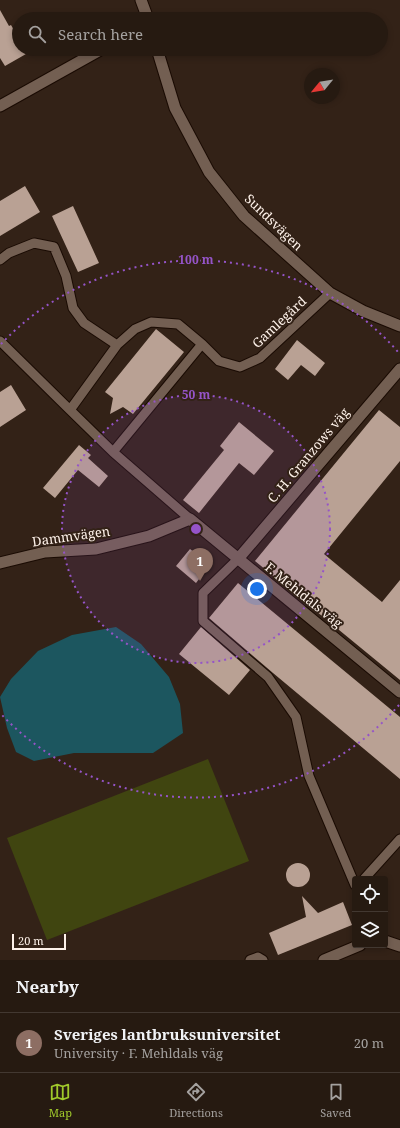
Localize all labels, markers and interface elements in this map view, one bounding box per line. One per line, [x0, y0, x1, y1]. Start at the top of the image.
search box [12, 12, 388, 56]
icon: search [26, 23, 48, 45]
text: Search here [58, 24, 143, 44]
north arrow [304, 68, 340, 104]
street label: Sundsvägen [241, 190, 308, 255]
text: 100 m [178, 251, 214, 268]
street label: Gamlegård [248, 292, 310, 352]
text: 50 m [182, 386, 210, 403]
street label: C. H. Granzows väg [263, 404, 353, 506]
street label: Dammvägen [31, 522, 112, 550]
centre of rings [189, 522, 203, 536]
pin: 1 [187, 548, 213, 581]
street label: F. Mehldals väg [262, 558, 346, 632]
your location [247, 579, 267, 599]
map controls [352, 876, 388, 948]
button: locate [352, 876, 388, 912]
button: layers [352, 912, 388, 948]
scale bar [12, 932, 66, 951]
text: 20 m [18, 933, 44, 948]
text: Nearby [16, 975, 79, 998]
text: Sveriges lantbruksuniversitet [54, 1024, 280, 1044]
text: 1 [25, 1034, 33, 1052]
text: 20 m [354, 1034, 384, 1052]
text: University · F. Mehldals väg [54, 1044, 223, 1062]
tab: Map [49, 1081, 72, 1120]
tab: Directions [169, 1081, 223, 1120]
tab: Saved [320, 1081, 351, 1120]

